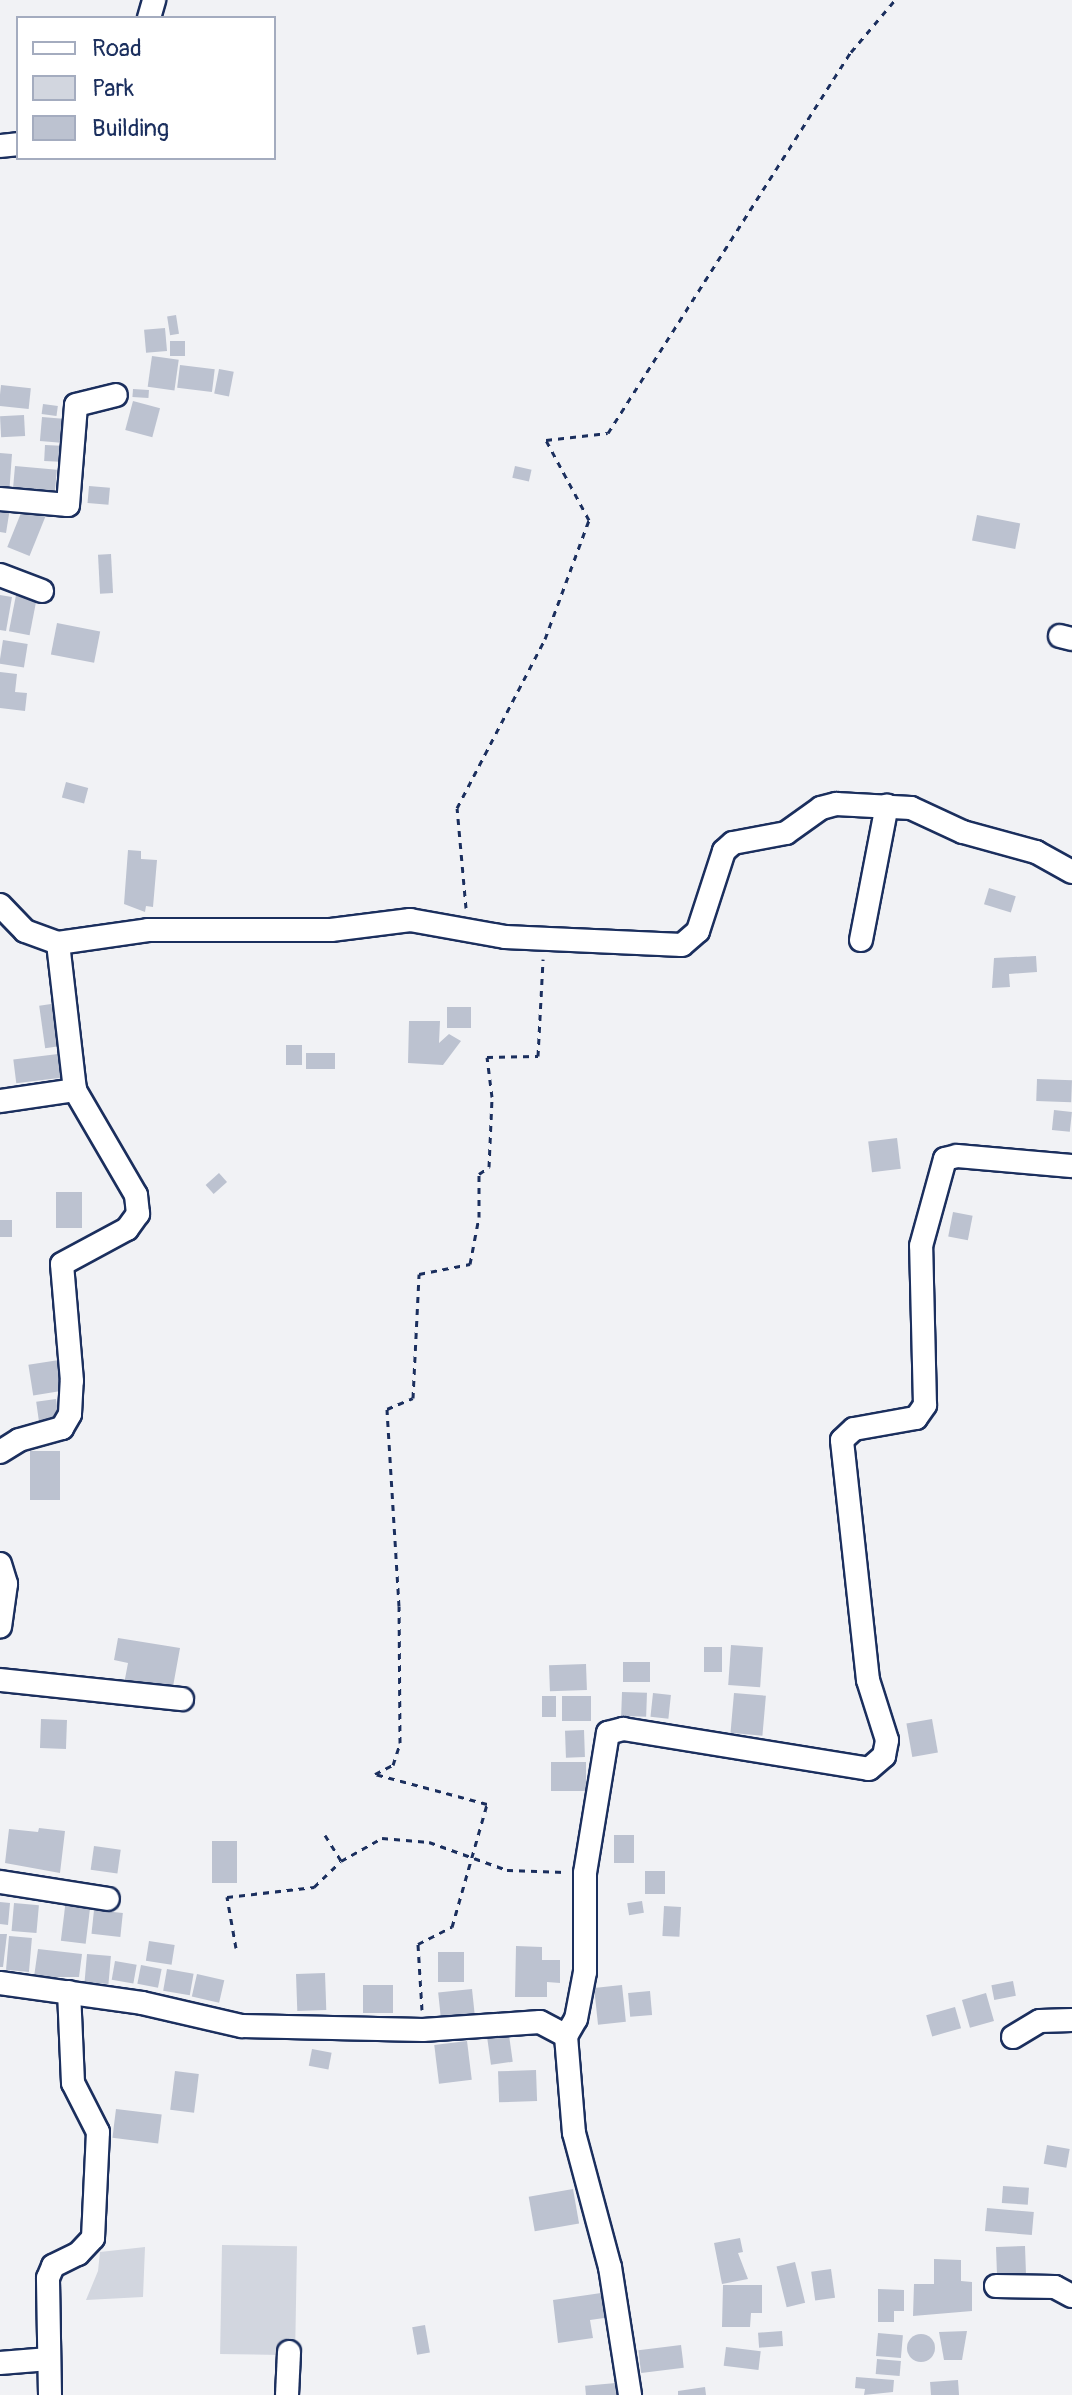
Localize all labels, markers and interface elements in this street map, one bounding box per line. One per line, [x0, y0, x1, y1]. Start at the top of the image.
legend [16, 16, 276, 160]
text: Road [92, 34, 142, 63]
text: Park [92, 74, 134, 103]
text: Building [92, 114, 169, 143]

